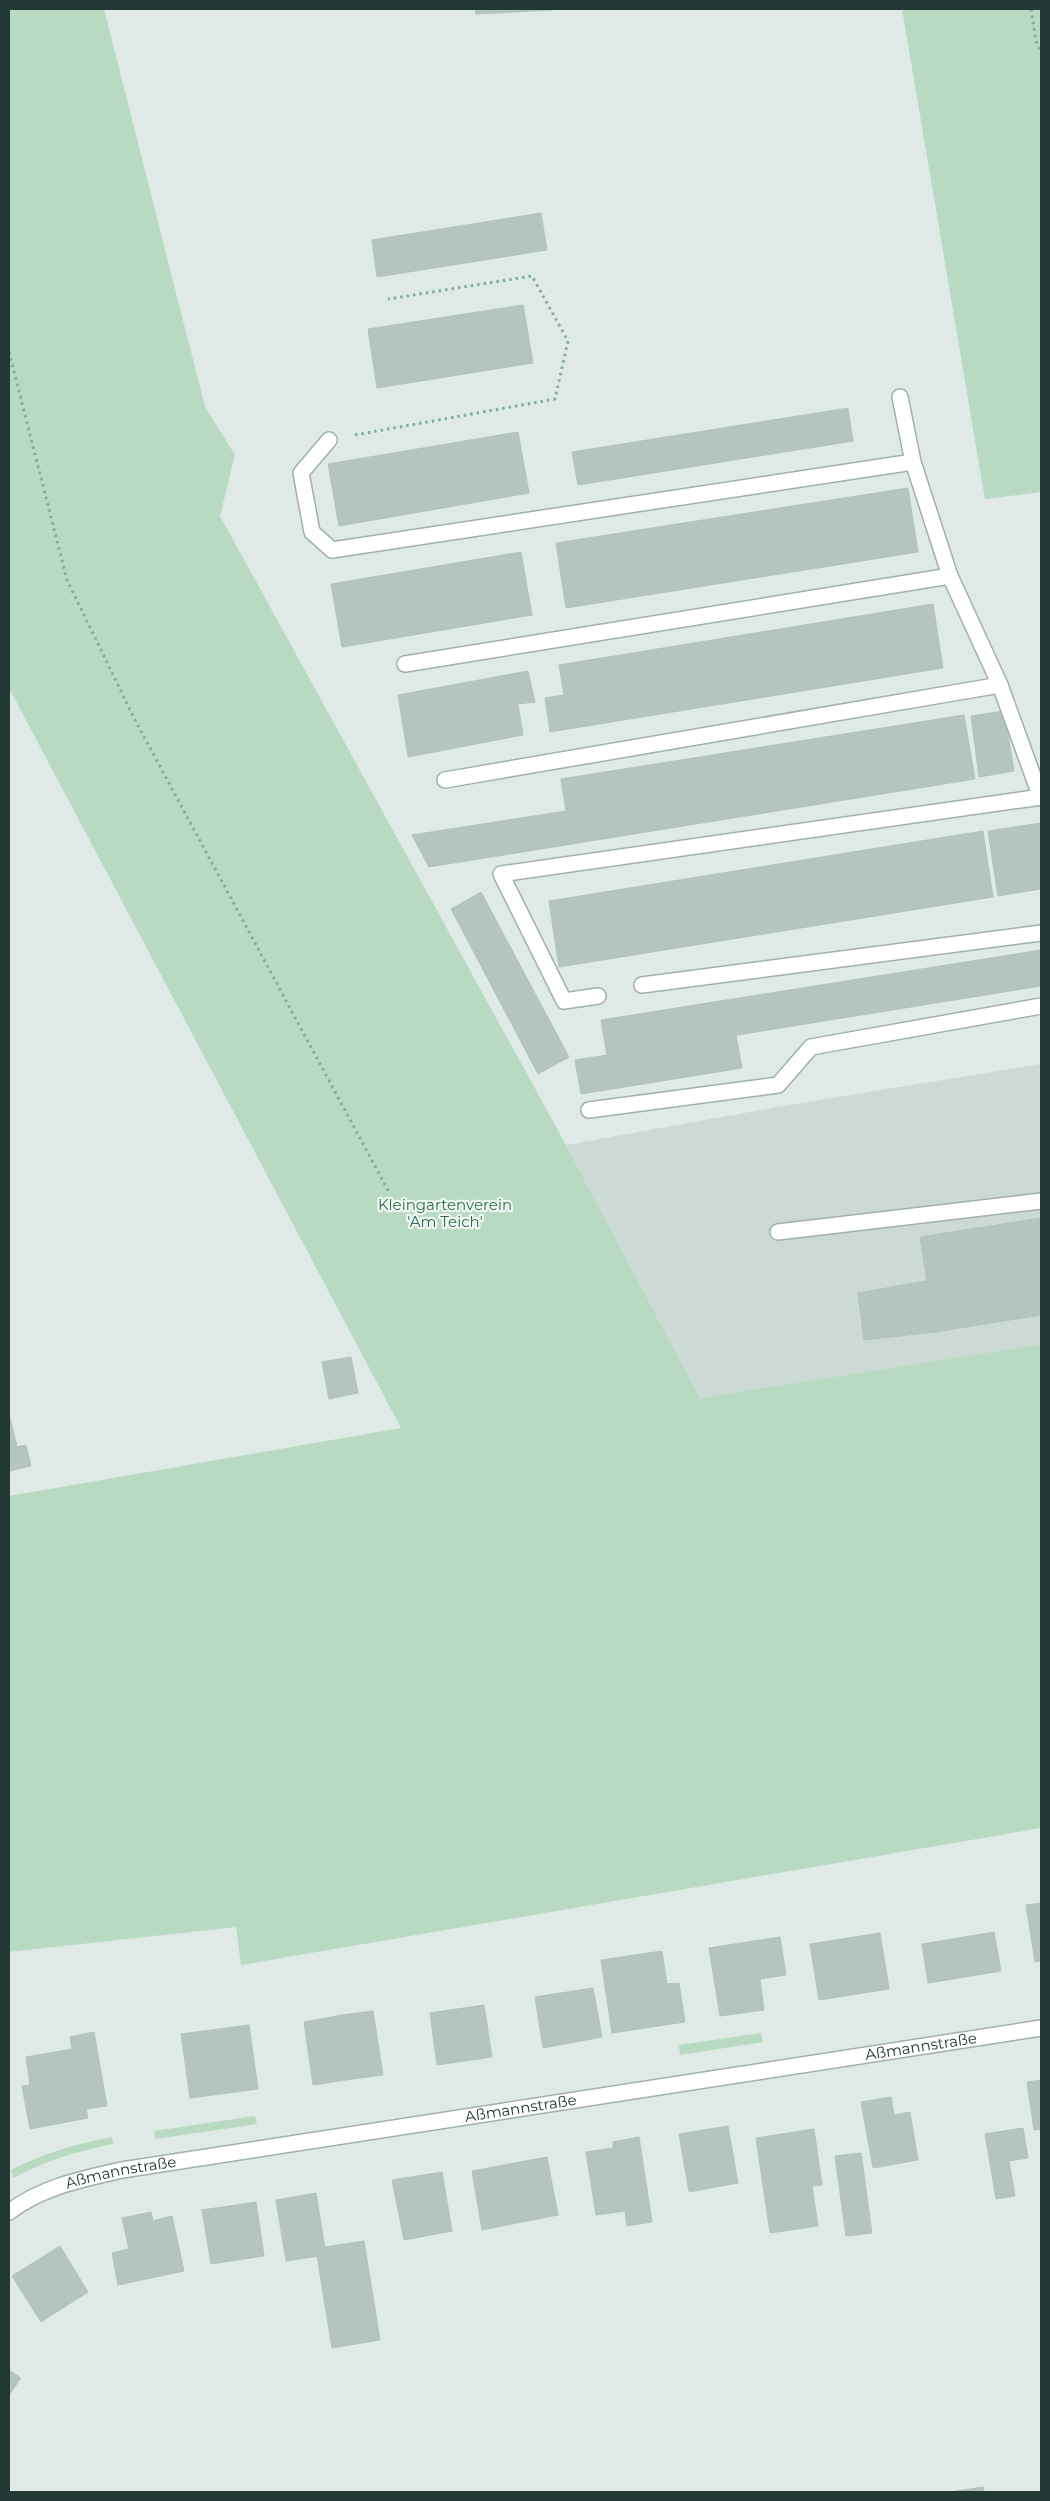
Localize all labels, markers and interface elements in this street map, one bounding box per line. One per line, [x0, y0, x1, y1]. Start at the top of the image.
park label: Kleingartenverein 'Am Teich' [378, 1195, 512, 1231]
street label: Aßmannstraße [864, 2028, 978, 2064]
street label: Aßmannstraße [464, 2090, 578, 2126]
street label: Aßmannstraße [63, 2152, 178, 2193]

